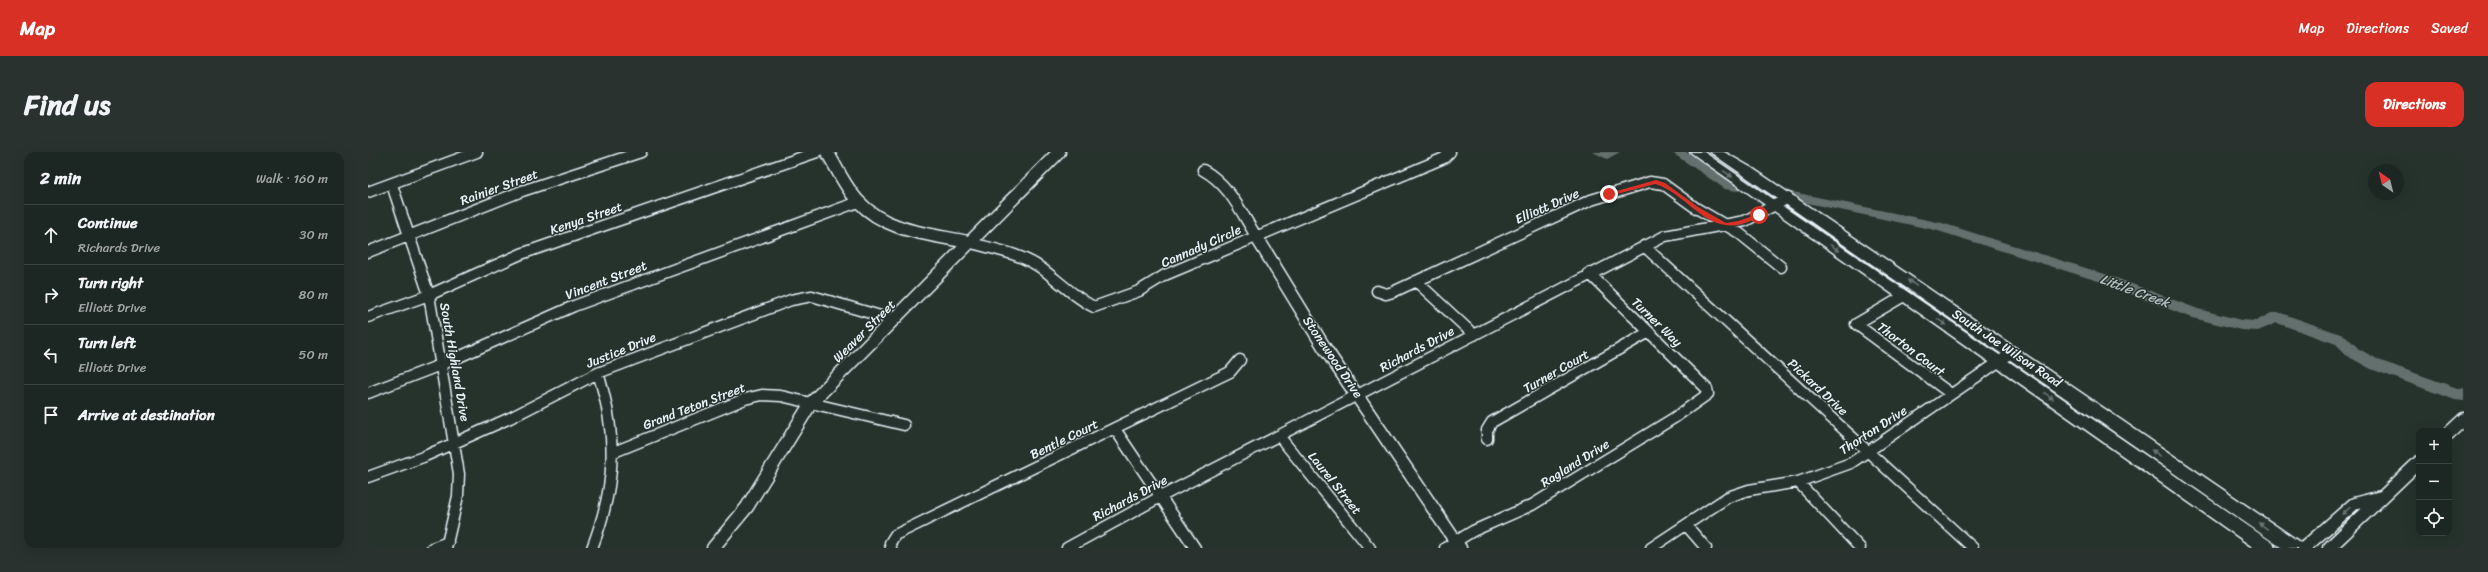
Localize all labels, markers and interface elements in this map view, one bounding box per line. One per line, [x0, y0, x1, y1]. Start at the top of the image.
text: Map [20, 12, 55, 45]
text: Map [2298, 16, 2324, 41]
text: Directions [2346, 16, 2409, 41]
text: Saved [2431, 16, 2468, 41]
text: Find us [24, 80, 111, 129]
button: Directions [2365, 82, 2464, 127]
street label: Rainier Street [457, 162, 541, 212]
text: 2 min [40, 163, 81, 193]
north arrow [2368, 164, 2404, 200]
text: Walk · 160 m [256, 167, 328, 190]
one-way arrow [1723, 170, 1733, 178]
street label: Elliott Drive [1511, 181, 1583, 230]
route end [1600, 185, 1618, 203]
street label: Kenya Street [547, 195, 626, 241]
route start [1750, 206, 1768, 224]
text: Continue [78, 210, 138, 236]
street label: Cannady Circle [1157, 218, 1245, 274]
text: 30 m [299, 223, 328, 246]
icon: ahead [40, 224, 62, 246]
text: Richards Drive [78, 236, 160, 259]
one-way arrow [1830, 244, 1840, 252]
street label: Vincent Street [562, 254, 650, 306]
water label: Little Creek [2097, 267, 2175, 316]
text: Turn right [78, 270, 143, 296]
one-way arrow [1907, 279, 1917, 287]
text: 80 m [299, 283, 328, 306]
icon: right [40, 284, 62, 306]
street label: Turner Way [1626, 291, 1688, 353]
street label: Weaver Street [827, 294, 901, 368]
text: Elliott Drive [78, 296, 146, 319]
street label: South Highland Drive [433, 301, 477, 423]
street label: South Joe Wilson Road [1947, 303, 2068, 394]
street label: Stonewood Drive [1297, 311, 1369, 403]
street label: Thorton Court [1872, 316, 1951, 383]
one-way arrow [1937, 318, 1947, 326]
street label: Richards Drive [1375, 319, 1459, 378]
street label: Justice Drive [582, 325, 660, 375]
text: Turn left [78, 330, 136, 356]
text: 50 m [298, 343, 328, 366]
street label: Turner Court [1519, 343, 1594, 399]
icon: left [40, 344, 62, 366]
street label: Pickard Drive [1782, 353, 1854, 422]
text: Elliott Drive [78, 356, 146, 379]
street label: Grand Teton Street [639, 376, 749, 436]
one-way arrow [2044, 392, 2054, 400]
street label: Thorton Drive [1834, 399, 1912, 461]
text: Arrive at destination [78, 402, 215, 428]
icon: arrive [40, 404, 62, 426]
street label: Bentle Court [1026, 412, 1103, 466]
map controls [2416, 428, 2452, 536]
button: + [2416, 428, 2452, 464]
street label: Ragland Drive [1536, 432, 1614, 493]
street label: Laurel Street [1302, 446, 1368, 520]
one-way arrow [2151, 449, 2161, 457]
button: − [2416, 464, 2452, 500]
street label: Richards Drive [1088, 468, 1172, 527]
button: locate [2416, 500, 2452, 536]
one-way arrow [2342, 506, 2351, 515]
one-way arrow [2258, 522, 2268, 530]

